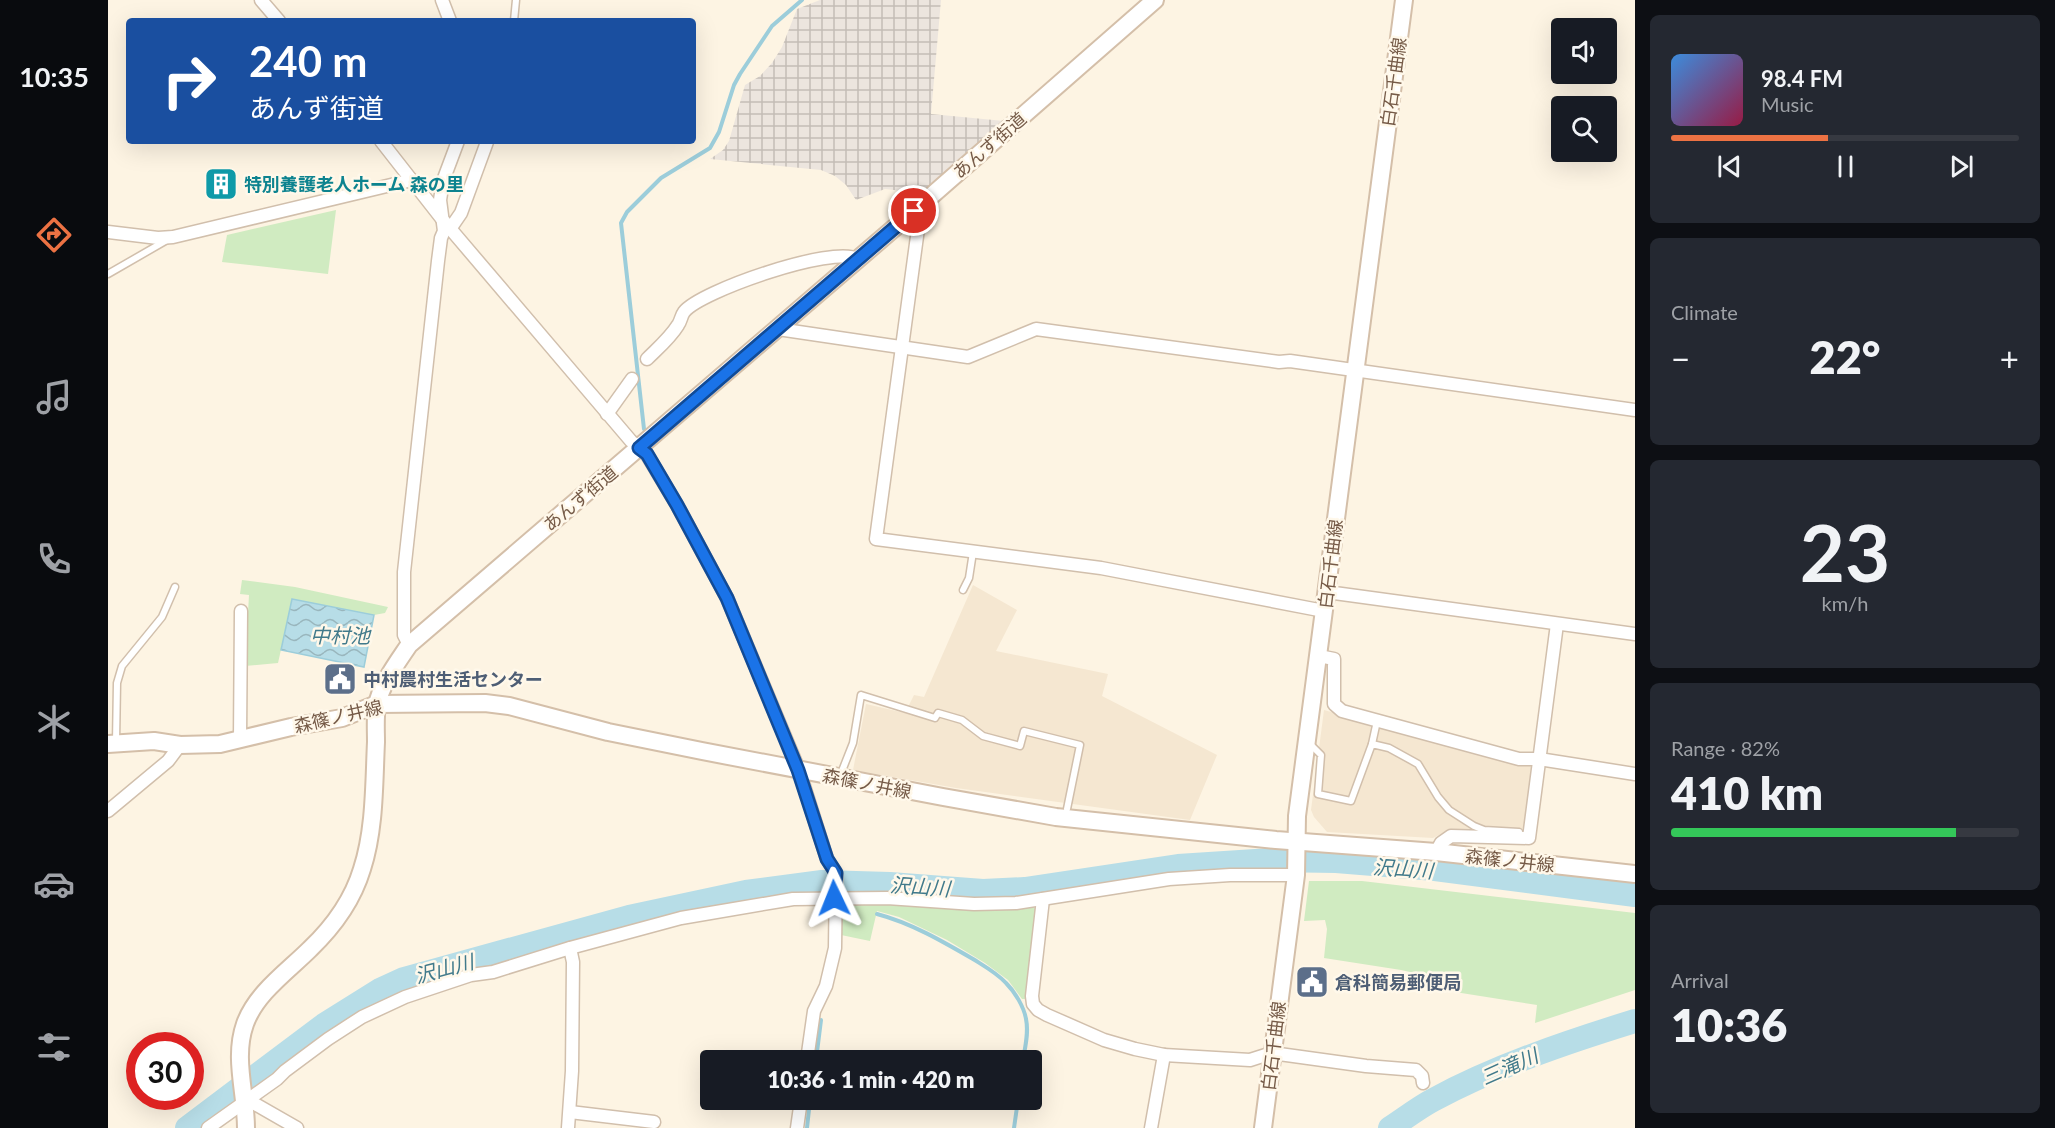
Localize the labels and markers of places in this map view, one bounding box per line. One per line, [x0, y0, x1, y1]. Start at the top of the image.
building icon: 特別養護老人ホーム 森の里 [203, 166, 239, 202]
place label: 特別養護老人ホーム 森の里 [244, 173, 464, 195]
pin [888, 185, 939, 236]
public building icon: 中村農村生活センター [322, 661, 358, 697]
place label: 中村農村生活センター [363, 668, 543, 690]
public building icon: 倉科簡易郵便局 [1294, 964, 1330, 1000]
place label: 倉科簡易郵便局 [1335, 971, 1461, 993]

